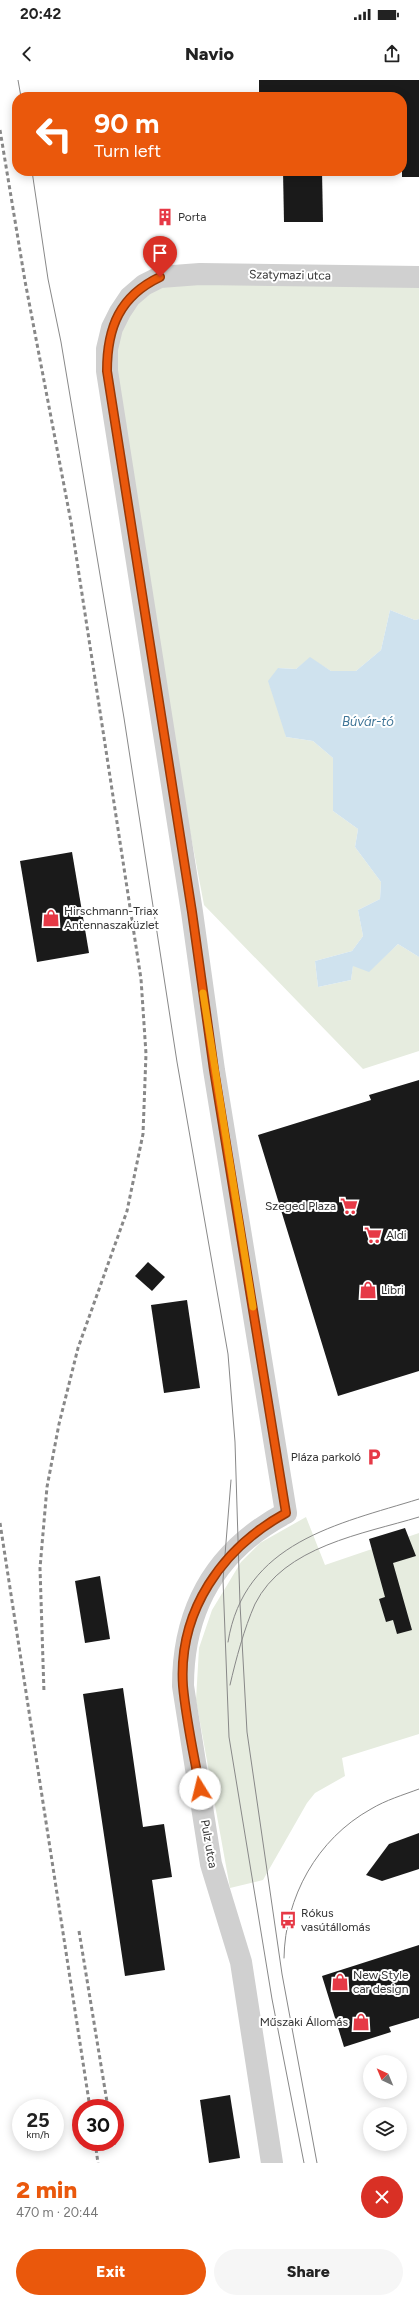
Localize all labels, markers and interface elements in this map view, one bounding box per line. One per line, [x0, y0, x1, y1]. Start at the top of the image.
text: 20:42 [20, 5, 61, 23]
icon: back [16, 43, 38, 65]
text: Navio [185, 43, 234, 65]
icon: share [381, 43, 403, 65]
text: 90 m [94, 106, 159, 140]
icon: left [28, 108, 80, 160]
text: Turn left [94, 140, 161, 162]
building icon: Porta [155, 207, 175, 227]
place label: Porta [178, 210, 206, 224]
pin [143, 236, 177, 277]
icon: arrive [149, 242, 171, 264]
street label: Szatymazi utca [249, 267, 331, 283]
water label: Búvár-tó [342, 714, 394, 729]
place label: Hirschmann-Triax Antennaszaküzlet [64, 904, 160, 932]
shop icon: Hirschmann-Triax Antennaszaküzlet [41, 908, 61, 928]
supermarket icon: Szeged Plaza [339, 1196, 359, 1216]
place label: Szeged Plaza [265, 1199, 336, 1213]
supermarket icon: Aldi [363, 1225, 383, 1245]
place label: Aldi [386, 1228, 407, 1242]
shop icon: Libri [358, 1280, 378, 1300]
place label: Libri [381, 1283, 404, 1297]
parking icon: Pláza parkoló [364, 1447, 384, 1467]
place label: Pláza parkoló [291, 1450, 361, 1464]
position arrow [179, 1768, 221, 1810]
street label: Pulz utca [198, 1819, 220, 1869]
place label: Rókus vasútállomás [301, 1906, 371, 1934]
bus stop icon: Rókus vasútállomás [278, 1910, 298, 1930]
place label: New Style car design [353, 1968, 409, 1996]
shop icon: New Style car design [330, 1972, 350, 1992]
shop icon: Műszaki Állomás [351, 2012, 371, 2032]
place label: Műszaki Állomás [260, 2015, 348, 2029]
north arrow [363, 2055, 407, 2099]
map controls [363, 2055, 407, 2151]
speed limit sign: 30 [72, 2099, 124, 2151]
button: layers [363, 2107, 407, 2151]
text: 25 [26, 2108, 50, 2132]
text: km/h [27, 2128, 49, 2141]
text: 2 min [16, 2175, 77, 2204]
button: close [361, 2176, 403, 2218]
text: 470 m · 20:44 [16, 2205, 98, 2220]
button: Exit [16, 2249, 206, 2295]
button: Share [214, 2249, 403, 2295]

